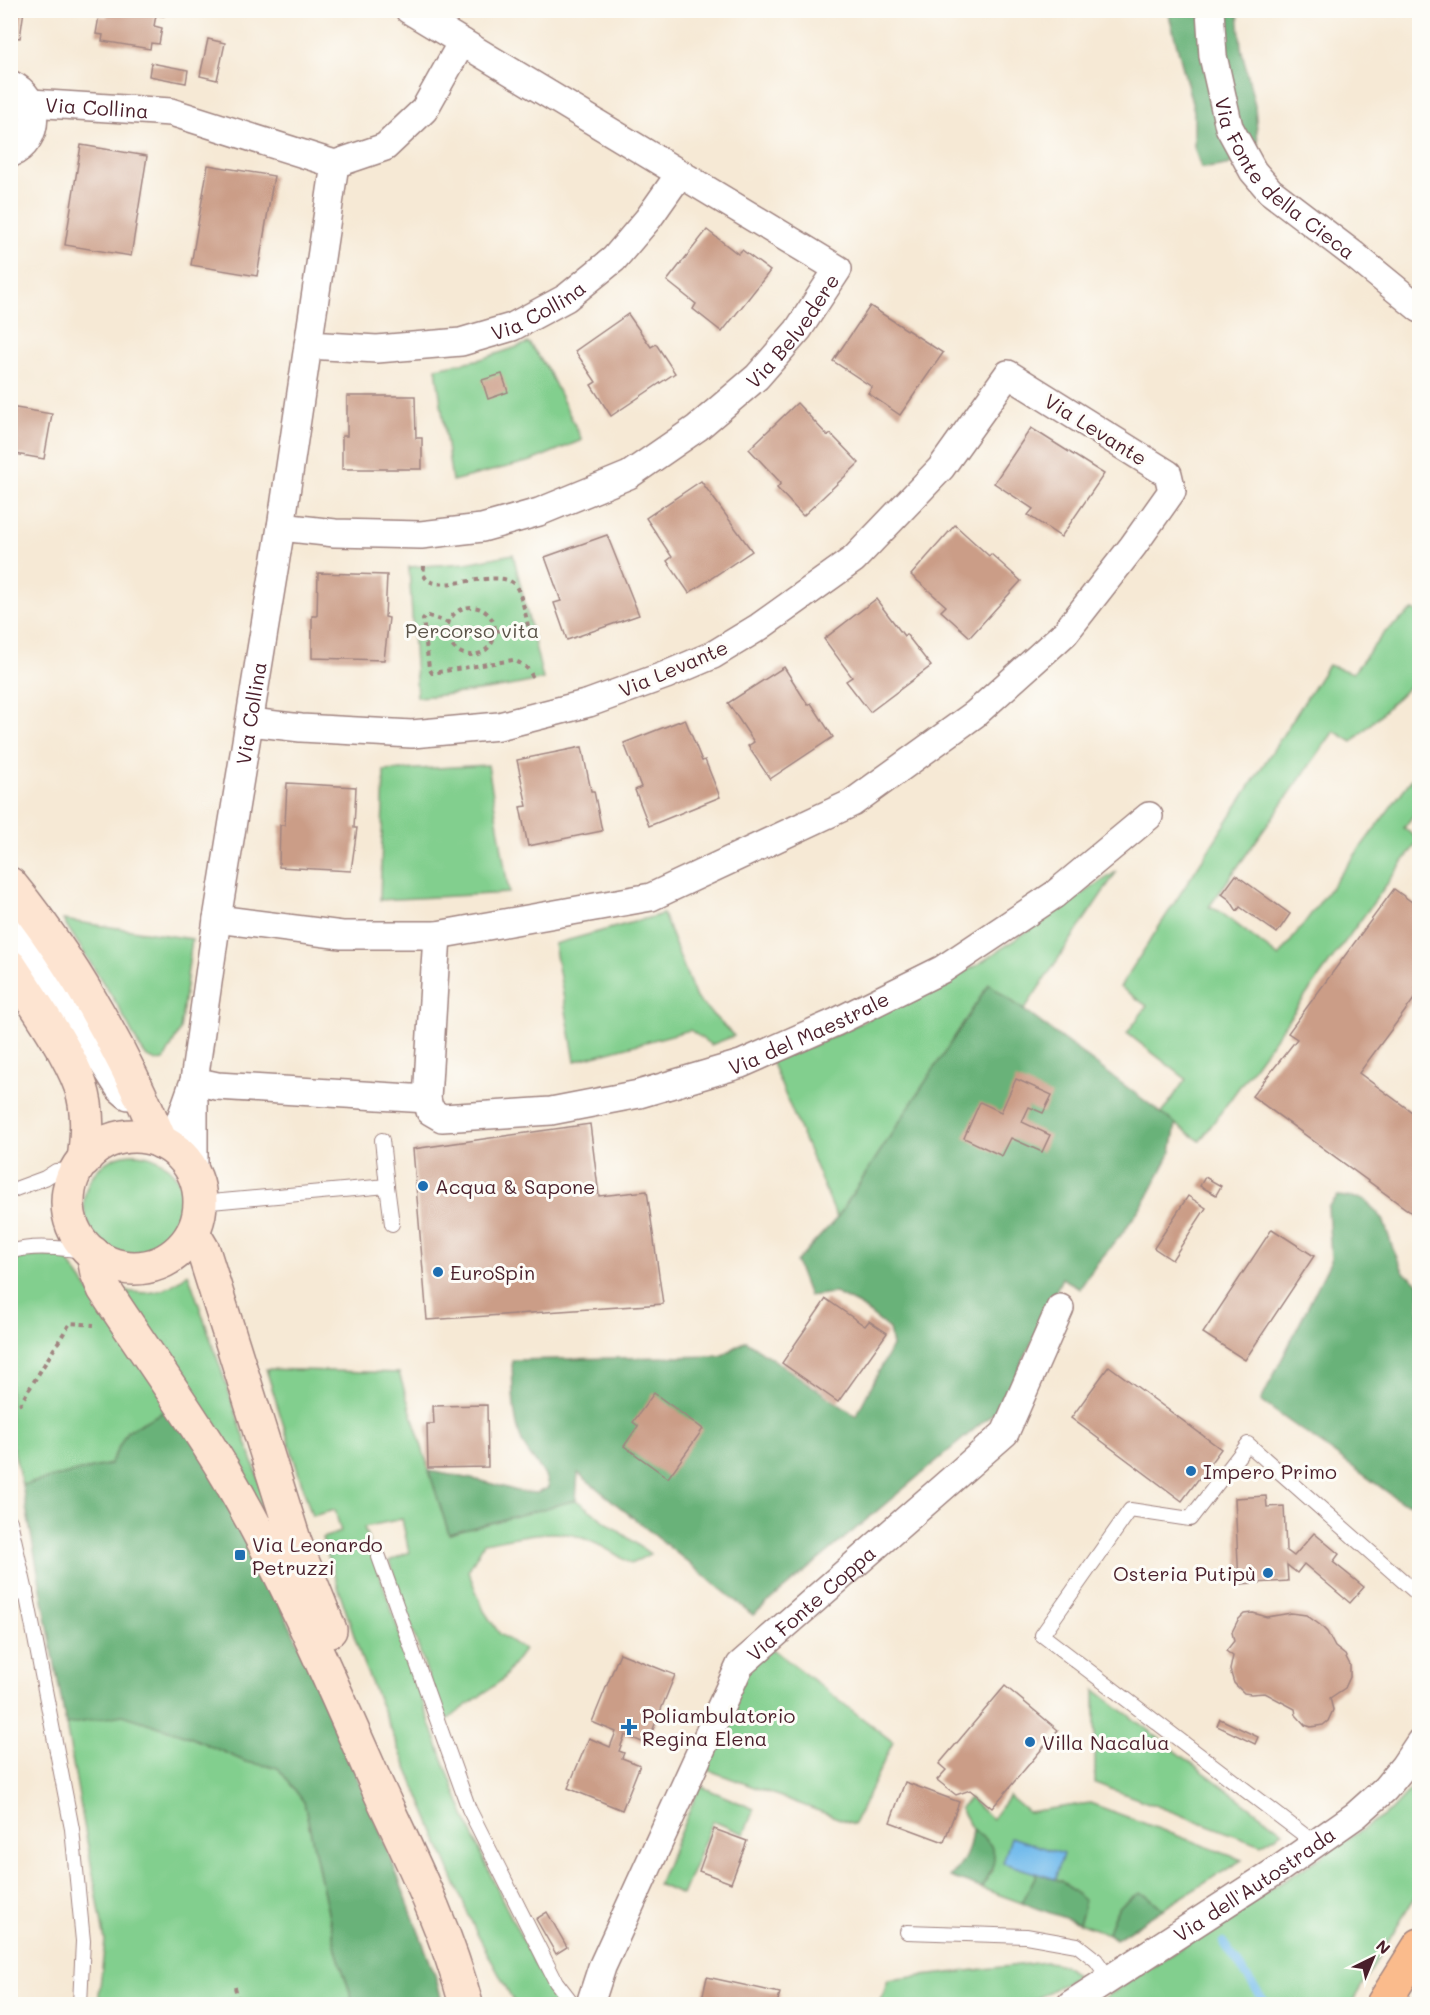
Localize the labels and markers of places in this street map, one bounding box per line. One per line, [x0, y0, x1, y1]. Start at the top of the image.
place label: Acqua & Sapone [435, 1173, 595, 1199]
marker: Acqua & Sapone [416, 1179, 430, 1193]
place label: EuroSpin [450, 1259, 535, 1285]
marker: EuroSpin [431, 1265, 445, 1279]
place label: Impero Primo [1203, 1458, 1337, 1484]
marker: Impero Primo [1184, 1464, 1198, 1478]
place label: Via Leonardo Petruzzi [252, 1531, 383, 1580]
marker: Via Leonardo Petruzzi [233, 1548, 247, 1562]
place label: Osteria Putipù [1113, 1560, 1256, 1586]
marker: Osteria Putipù [1261, 1566, 1275, 1580]
place label: Poliambulatorio Regina Elena [642, 1702, 796, 1751]
marker: Poliambulatorio Regina Elena [620, 1718, 638, 1736]
place label: Villa Nacalua [1042, 1729, 1170, 1755]
marker: Villa Nacalua [1023, 1735, 1037, 1749]

